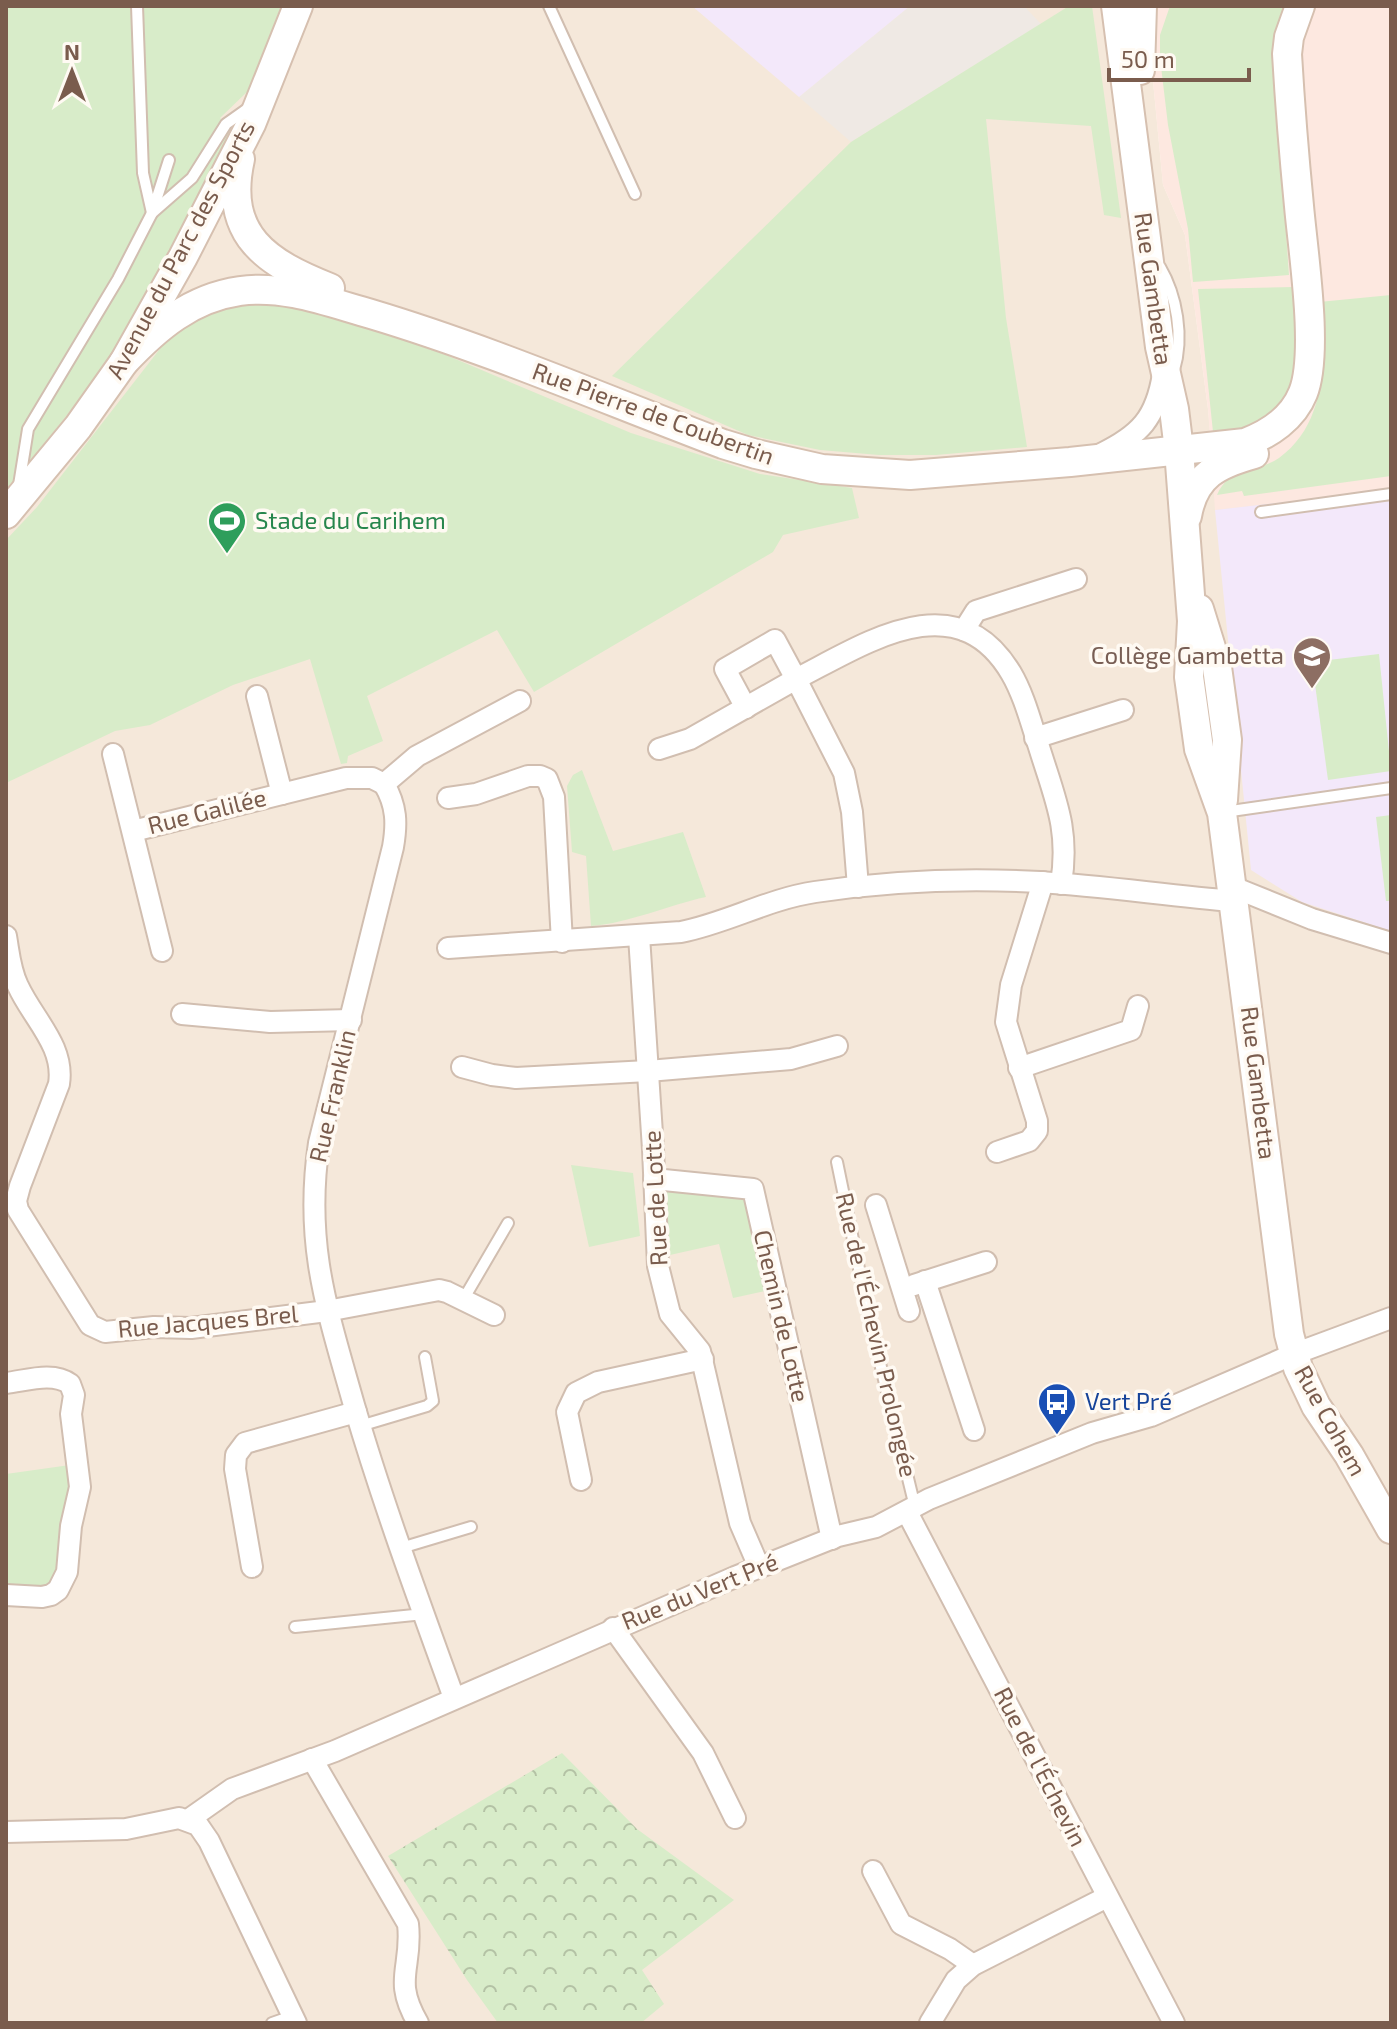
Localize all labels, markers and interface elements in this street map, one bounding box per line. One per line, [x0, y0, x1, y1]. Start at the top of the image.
north arrow [32, 32, 112, 112]
scale bar [1109, 32, 1249, 82]
text: N [64, 38, 80, 64]
text: 50 m [1121, 44, 1175, 73]
street label: Avenue du Parc des Sports [99, 115, 260, 383]
street label: Rue Gambetta [1129, 210, 1180, 367]
street label: Rue Pierre de Coubertin [529, 355, 778, 470]
sports icon: Stade du Carihem [206, 500, 248, 555]
place label: Stade du Carihem [255, 505, 446, 534]
school or university icon: Collège Gambetta [1291, 635, 1333, 690]
place label: Collège Gambetta [1091, 640, 1284, 669]
street label: Rue Galilée [144, 782, 269, 839]
street label: Rue Gambetta [1236, 1005, 1283, 1161]
street label: Rue Franklin [302, 1027, 361, 1165]
street label: Rue de Lotte [636, 1129, 673, 1267]
street label: Rue de l'Échevin Prolongée [831, 1190, 924, 1480]
street label: Chemin de Lotte [749, 1227, 816, 1405]
street label: Rue Jacques Brel [116, 1298, 299, 1343]
street label: Rue Cohem [1289, 1360, 1374, 1481]
bus stop icon: Vert Pré [1036, 1381, 1078, 1436]
place label: Vert Pré [1085, 1386, 1172, 1415]
street label: Rue du Vert Pré [617, 1546, 782, 1635]
street label: Rue de l'Échevin [989, 1682, 1094, 1851]

